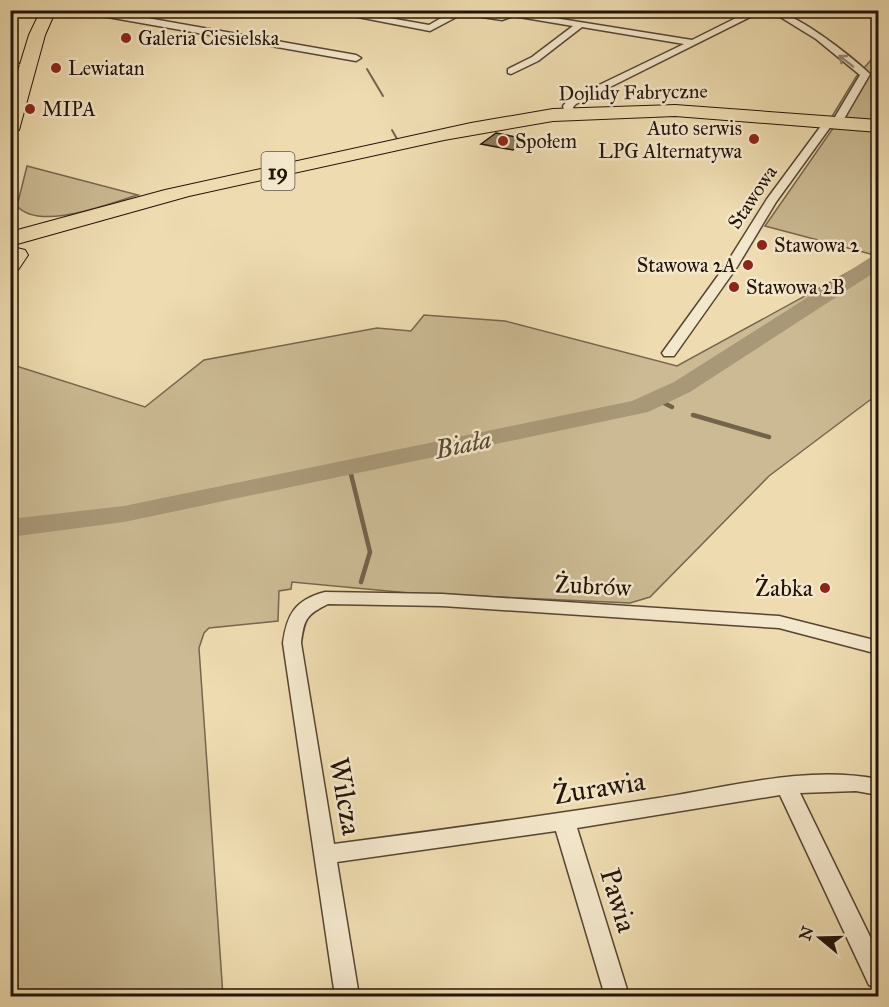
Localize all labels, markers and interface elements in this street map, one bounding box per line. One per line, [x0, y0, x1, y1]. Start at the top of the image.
place label: Galeria Ciesielska [138, 26, 280, 50]
marker: Galeria Ciesielska [119, 31, 133, 45]
one-way arrow [838, 55, 854, 68]
place label: Lewiatan [68, 56, 145, 80]
marker: Lewiatan [49, 61, 63, 75]
street label: Dojlidy Fabryczne [558, 79, 708, 105]
place label: MIPA [42, 97, 96, 121]
marker: MIPA [23, 102, 37, 116]
place label: Auto serwis LPG Alternatywa [598, 116, 743, 163]
place label: Społem [515, 129, 577, 153]
marker: Auto serwis LPG Alternatywa [747, 132, 761, 146]
marker: Społem [496, 134, 510, 148]
road number: 19 [262, 152, 294, 190]
street label: Stawowa [722, 160, 782, 233]
place label: Stawowa 2 [774, 233, 860, 257]
marker: Stawowa 2 [755, 238, 769, 252]
place label: Stawowa 2A [637, 253, 737, 277]
marker: Stawowa 2A [741, 258, 755, 272]
place label: Stawowa 2B [746, 275, 845, 299]
marker: Stawowa 2B [727, 280, 741, 294]
water label: Biała [431, 422, 494, 466]
street label: Żubrów [554, 569, 633, 603]
place label: Żabka [755, 573, 814, 603]
marker: Żabka [818, 581, 832, 595]
street label: Wilcza [321, 754, 370, 838]
street label: Żurawia [551, 763, 648, 812]
street label: Pawia [592, 864, 645, 937]
north arrow [790, 908, 850, 968]
text: N [795, 923, 818, 943]

